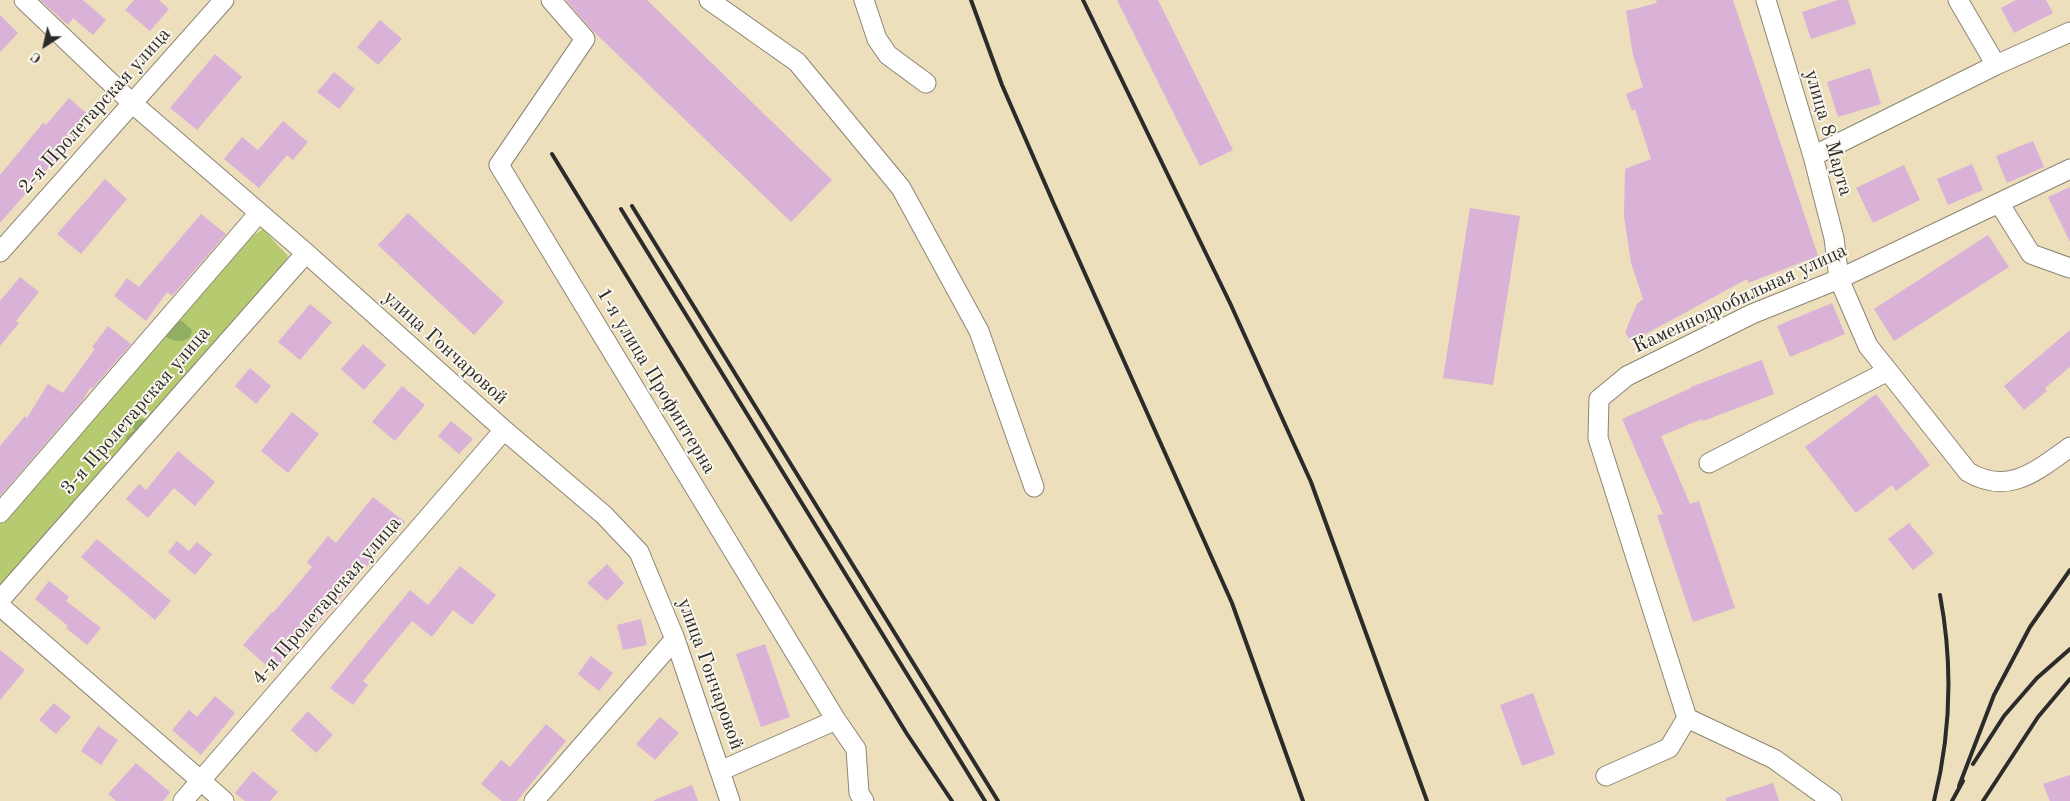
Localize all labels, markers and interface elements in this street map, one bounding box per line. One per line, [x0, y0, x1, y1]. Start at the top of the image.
north arrow [20, 20, 70, 70]
street label: 2-я Пролетарская улица [14, 23, 176, 199]
text: С [29, 49, 44, 66]
street label: улица 8 Марта [1799, 67, 1857, 199]
street label: Каменнодробильная улица [1629, 239, 1851, 359]
street label: 1-я улица Профинтерна [591, 284, 721, 478]
street label: улица Гончаровой [378, 286, 512, 410]
street label: 3-я Пролетарская улица [56, 322, 216, 500]
street label: 4-я Пролетарская улица [247, 512, 407, 690]
street label: улица Гончаровой [671, 595, 749, 753]

